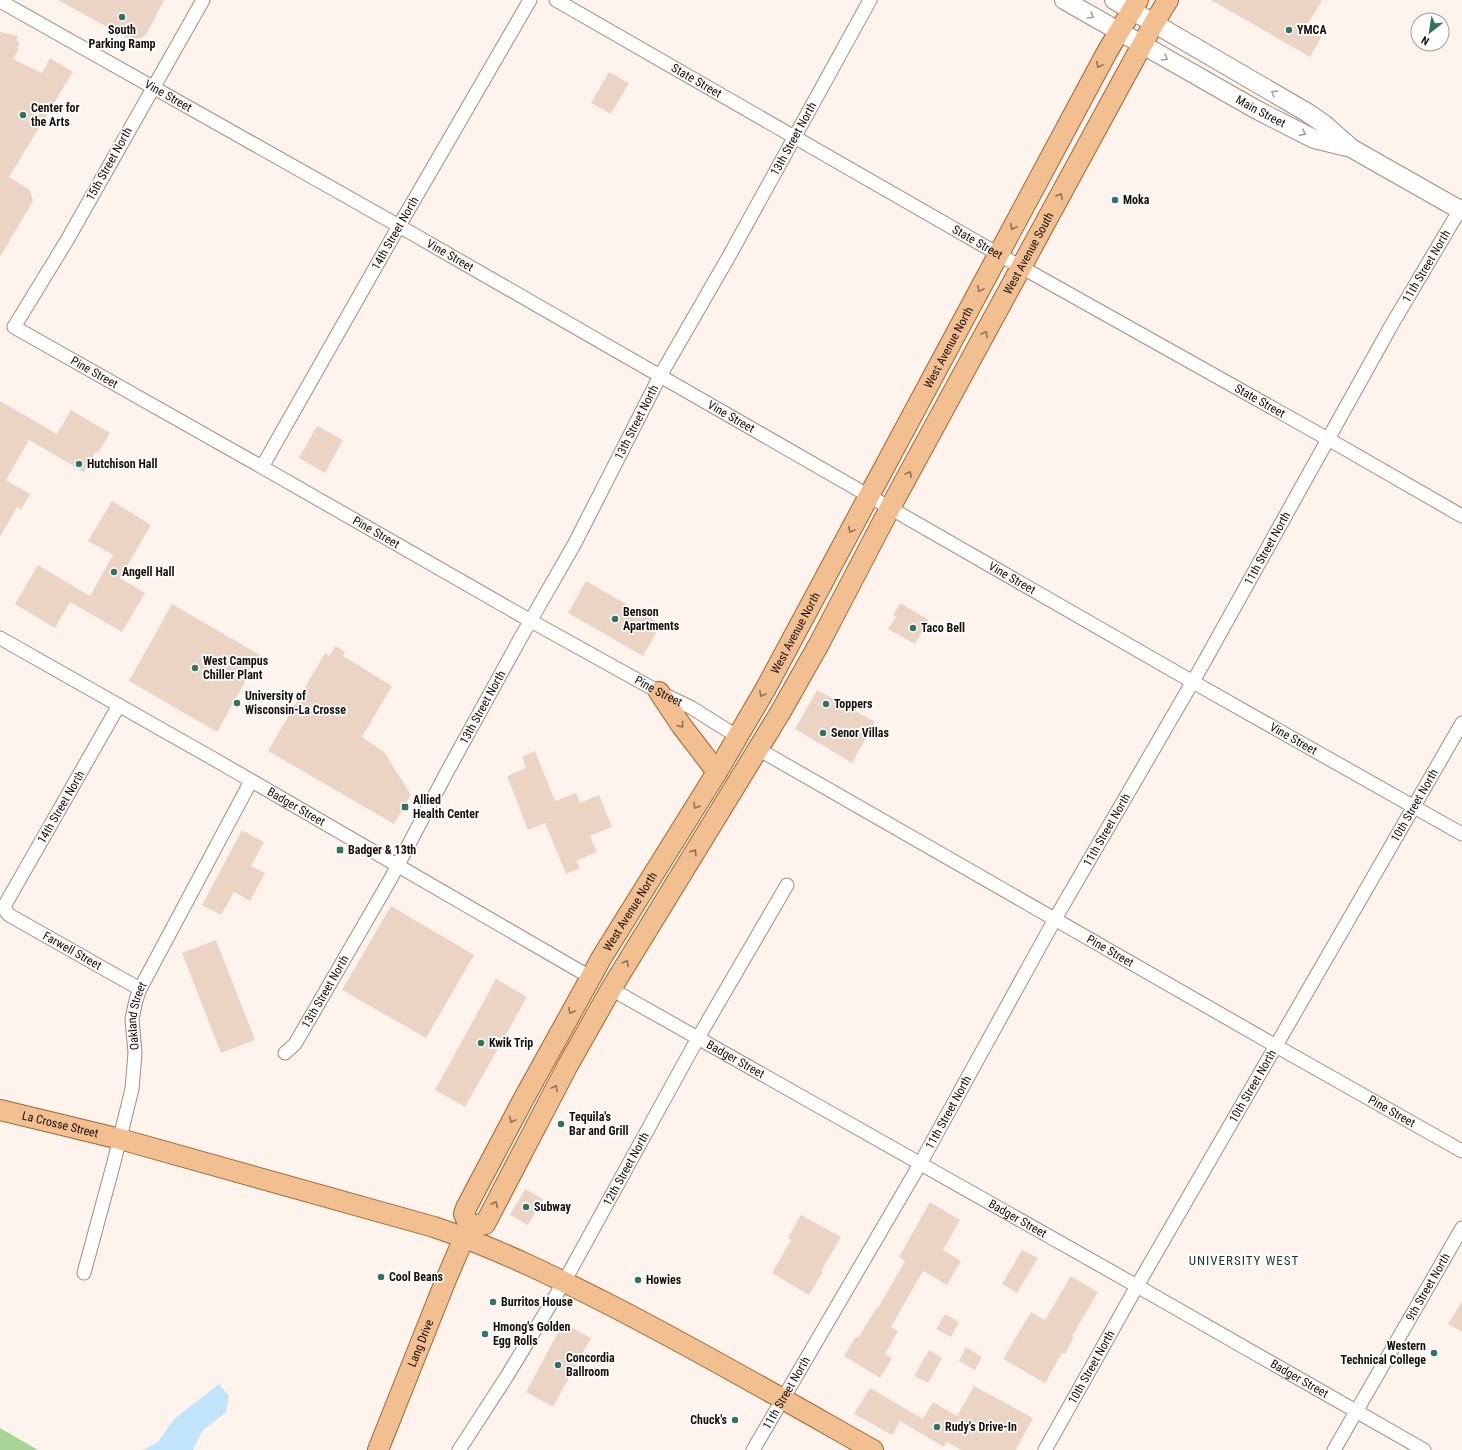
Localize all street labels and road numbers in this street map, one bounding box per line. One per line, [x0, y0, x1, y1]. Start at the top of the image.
street label: State Street [669, 61, 724, 101]
street label: Vine Street [142, 77, 195, 115]
street label: Main Street [1233, 92, 1288, 131]
street label: 13th Street North [768, 100, 819, 178]
street label: 15th Street North [83, 125, 135, 203]
street label: 14th Street North [369, 194, 422, 272]
street label: West Avenue South [1001, 210, 1057, 297]
street label: State Street [950, 222, 1005, 262]
street label: 11th Street North [1400, 227, 1453, 305]
street label: Vine Street [424, 236, 476, 275]
street label: West Avenue North [921, 304, 976, 391]
street label: Pine Street [68, 354, 121, 391]
street label: State Street [1232, 381, 1288, 421]
street label: 13th Street North [612, 382, 661, 462]
street label: Vine Street [705, 398, 757, 436]
street label: 11th Street North [1241, 509, 1293, 588]
street label: Pine Street [350, 513, 402, 551]
street label: Vine Street [986, 559, 1038, 597]
street label: West Avenue North [768, 590, 823, 676]
street label: 13th Street North [457, 668, 508, 746]
street label: Pine Street [632, 673, 685, 709]
street label: Vine Street [1267, 720, 1320, 758]
street label: 10th Street North [1388, 766, 1441, 844]
street label: 14th Street North [35, 768, 88, 846]
street label: Badger Street [265, 785, 328, 829]
street label: 11th Street North [1080, 791, 1133, 869]
street label: West Avenue North [600, 869, 660, 954]
street label: Farwell Street [40, 929, 104, 973]
street label: Pine Street [1084, 932, 1137, 970]
street label: 13th Street North [299, 953, 352, 1030]
street label: Oakland Street [125, 979, 150, 1051]
street label: Badger Street [704, 1037, 767, 1081]
street label: 10th Street North [1226, 1047, 1279, 1125]
street label: 11th Street North [923, 1073, 974, 1152]
street label: Pine Street [1366, 1093, 1418, 1130]
street label: La Crosse Street [21, 1109, 100, 1141]
street label: 12th Street North [600, 1130, 652, 1208]
street label: Badger Street [986, 1197, 1050, 1241]
street label: 9th Street North [1403, 1251, 1453, 1323]
street label: Lang Drive [405, 1317, 436, 1369]
street label: 10th Street North [1065, 1328, 1118, 1406]
street label: 11th Street North [760, 1354, 813, 1432]
street label: Badger Street [1268, 1357, 1331, 1401]

